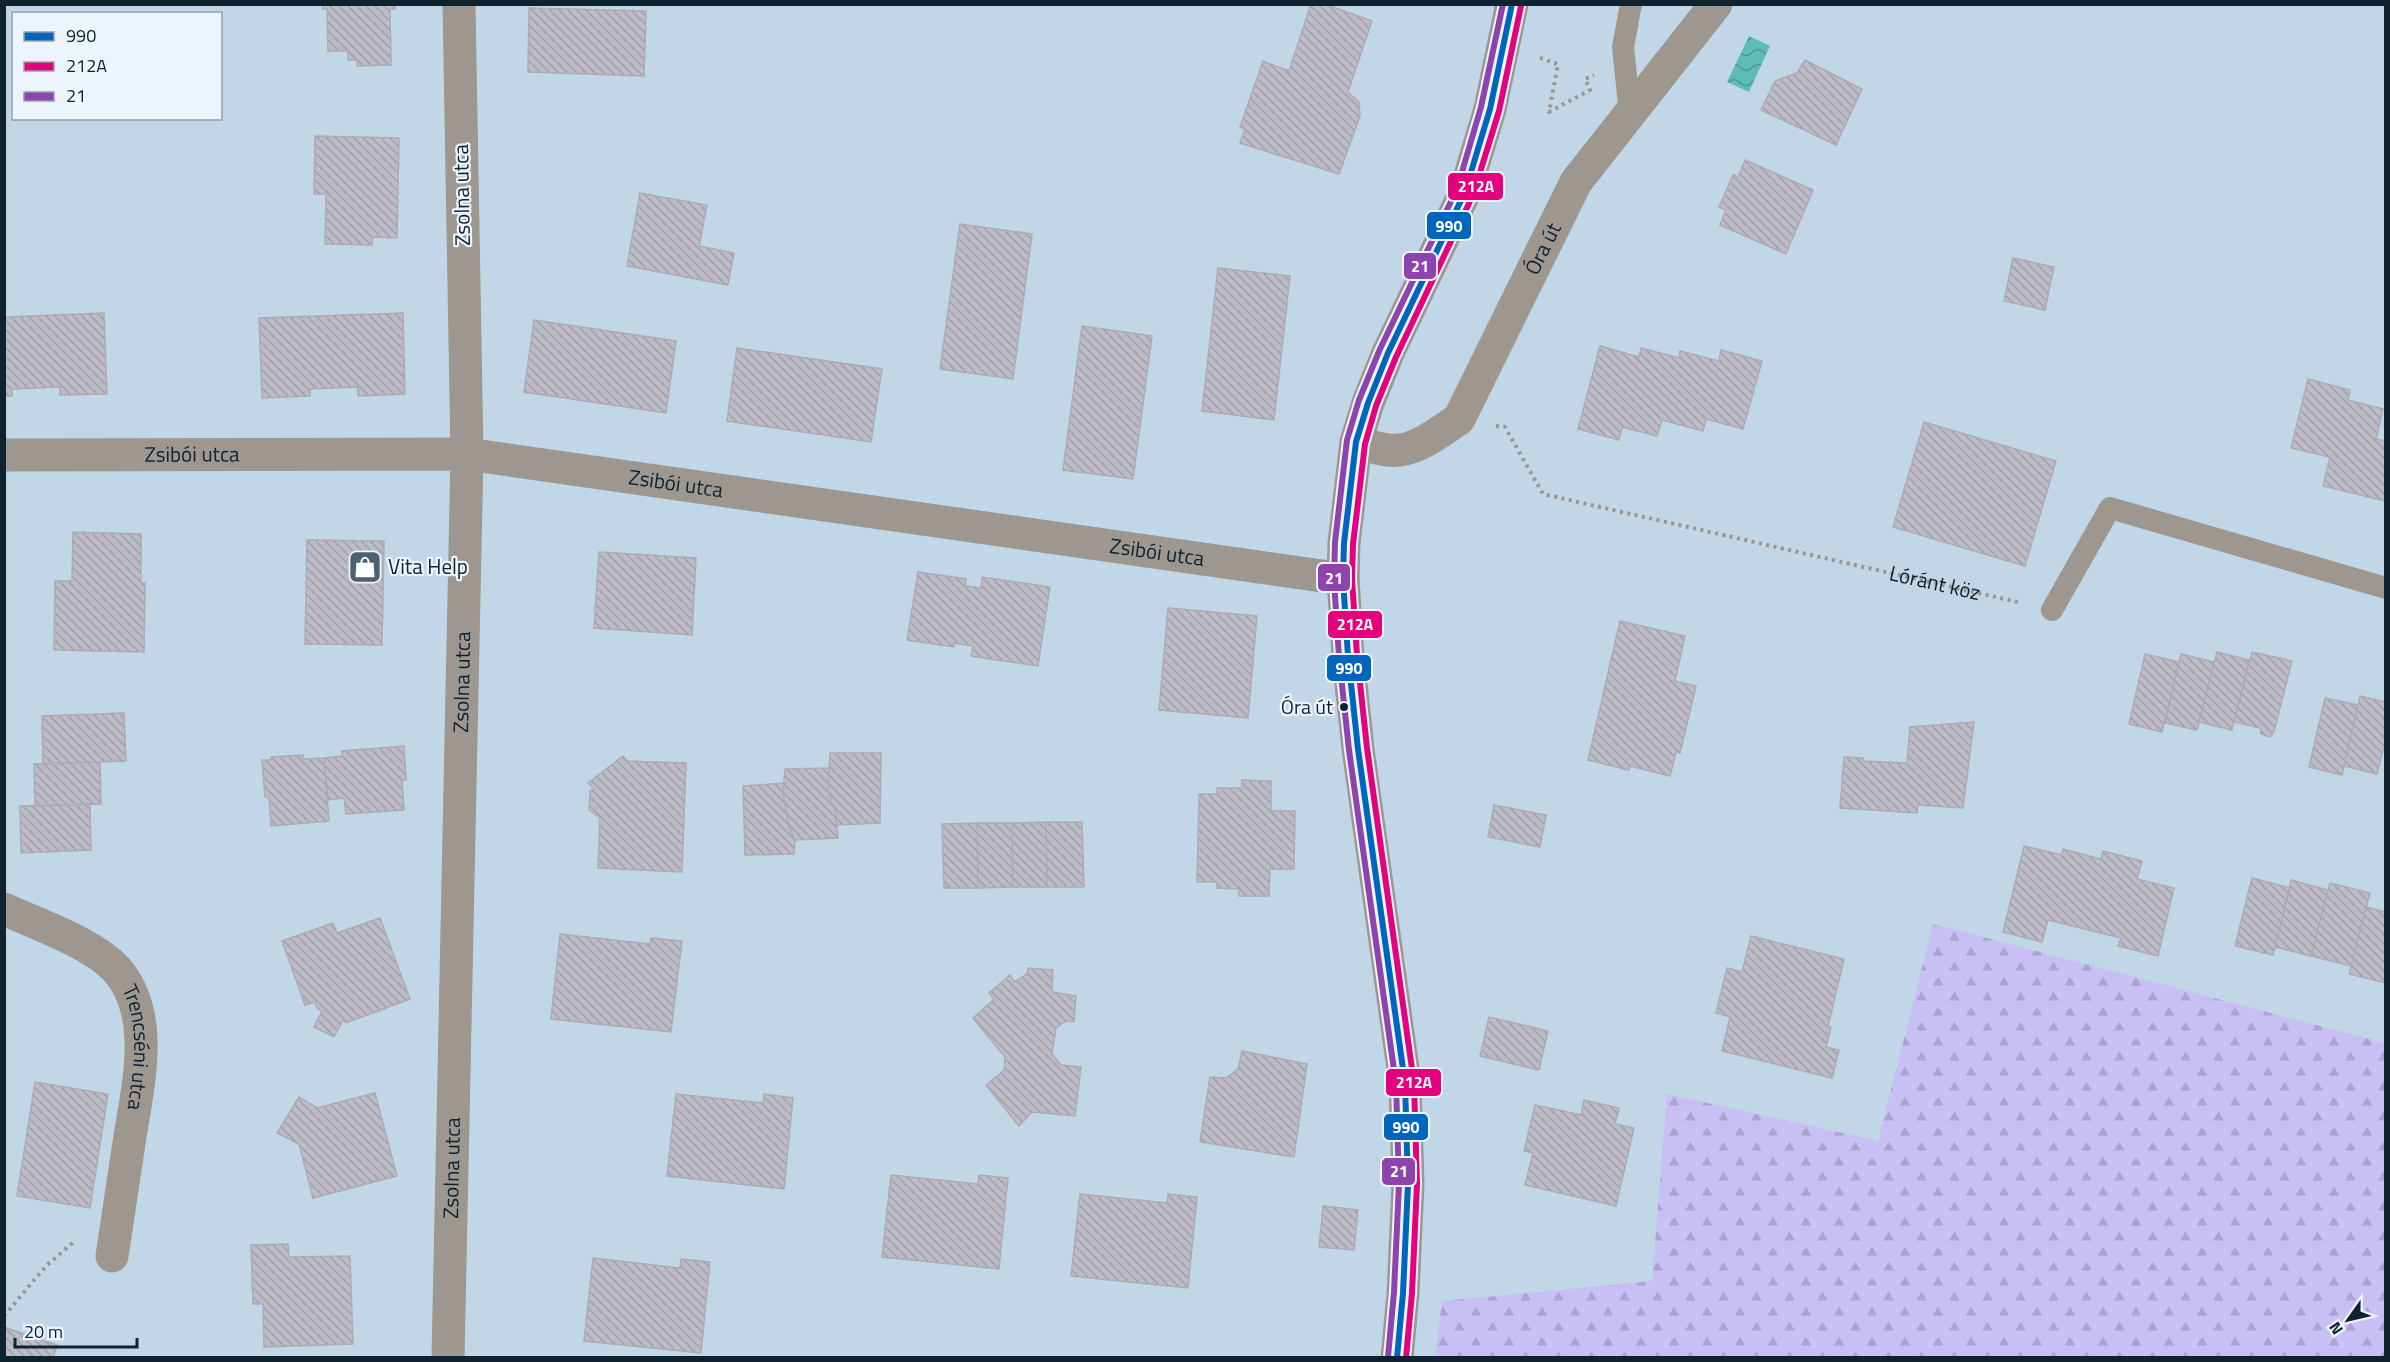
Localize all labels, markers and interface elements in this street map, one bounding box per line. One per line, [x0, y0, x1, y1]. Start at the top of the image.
legend [12, 12, 222, 120]
text: 990 [66, 22, 96, 49]
text: 212A [66, 52, 107, 79]
text: 21 [66, 82, 86, 109]
street label: Zsolna utca [444, 143, 478, 246]
line badge: 212A [1447, 172, 1504, 201]
text: 212A [1458, 174, 1495, 198]
line badge: 990 [1426, 211, 1472, 240]
text: 990 [1436, 214, 1462, 238]
street label: Óra út [1516, 216, 1569, 280]
line badge: 21 [1403, 252, 1437, 280]
text: 21 [1411, 254, 1429, 278]
street label: Zsibói utca [144, 437, 240, 470]
street label: Zsibói utca [627, 460, 726, 505]
street label: Zsibói utca [1108, 529, 1207, 574]
shop icon: Vita Help [347, 549, 383, 585]
place label: Vita Help [388, 550, 468, 582]
street label: Lóránt köz [1886, 556, 1984, 608]
line badge: 21 [1317, 563, 1351, 592]
text: 21 [1325, 566, 1343, 590]
line badge: 212A [1327, 610, 1383, 639]
text: 212A [1337, 612, 1374, 636]
street label: Zsolna utca [444, 631, 478, 733]
line badge: 990 [1326, 654, 1372, 682]
text: 990 [1336, 656, 1362, 680]
place label: Óra út [1281, 691, 1333, 722]
marker: Óra út [1338, 701, 1350, 713]
street label: Trencséni utca [115, 979, 158, 1113]
line badge: 212A [1385, 1068, 1442, 1097]
text: 212A [1396, 1070, 1433, 1094]
line badge: 990 [1383, 1113, 1429, 1141]
text: 990 [1393, 1115, 1419, 1139]
street label: Zsolna utca [434, 1116, 468, 1219]
line badge: 21 [1381, 1157, 1416, 1186]
text: 21 [1390, 1159, 1408, 1183]
north arrow [2318, 1290, 2378, 1350]
scale bar [15, 1311, 136, 1349]
text: N [2323, 1317, 2349, 1340]
text: 20 m [24, 1318, 63, 1345]

